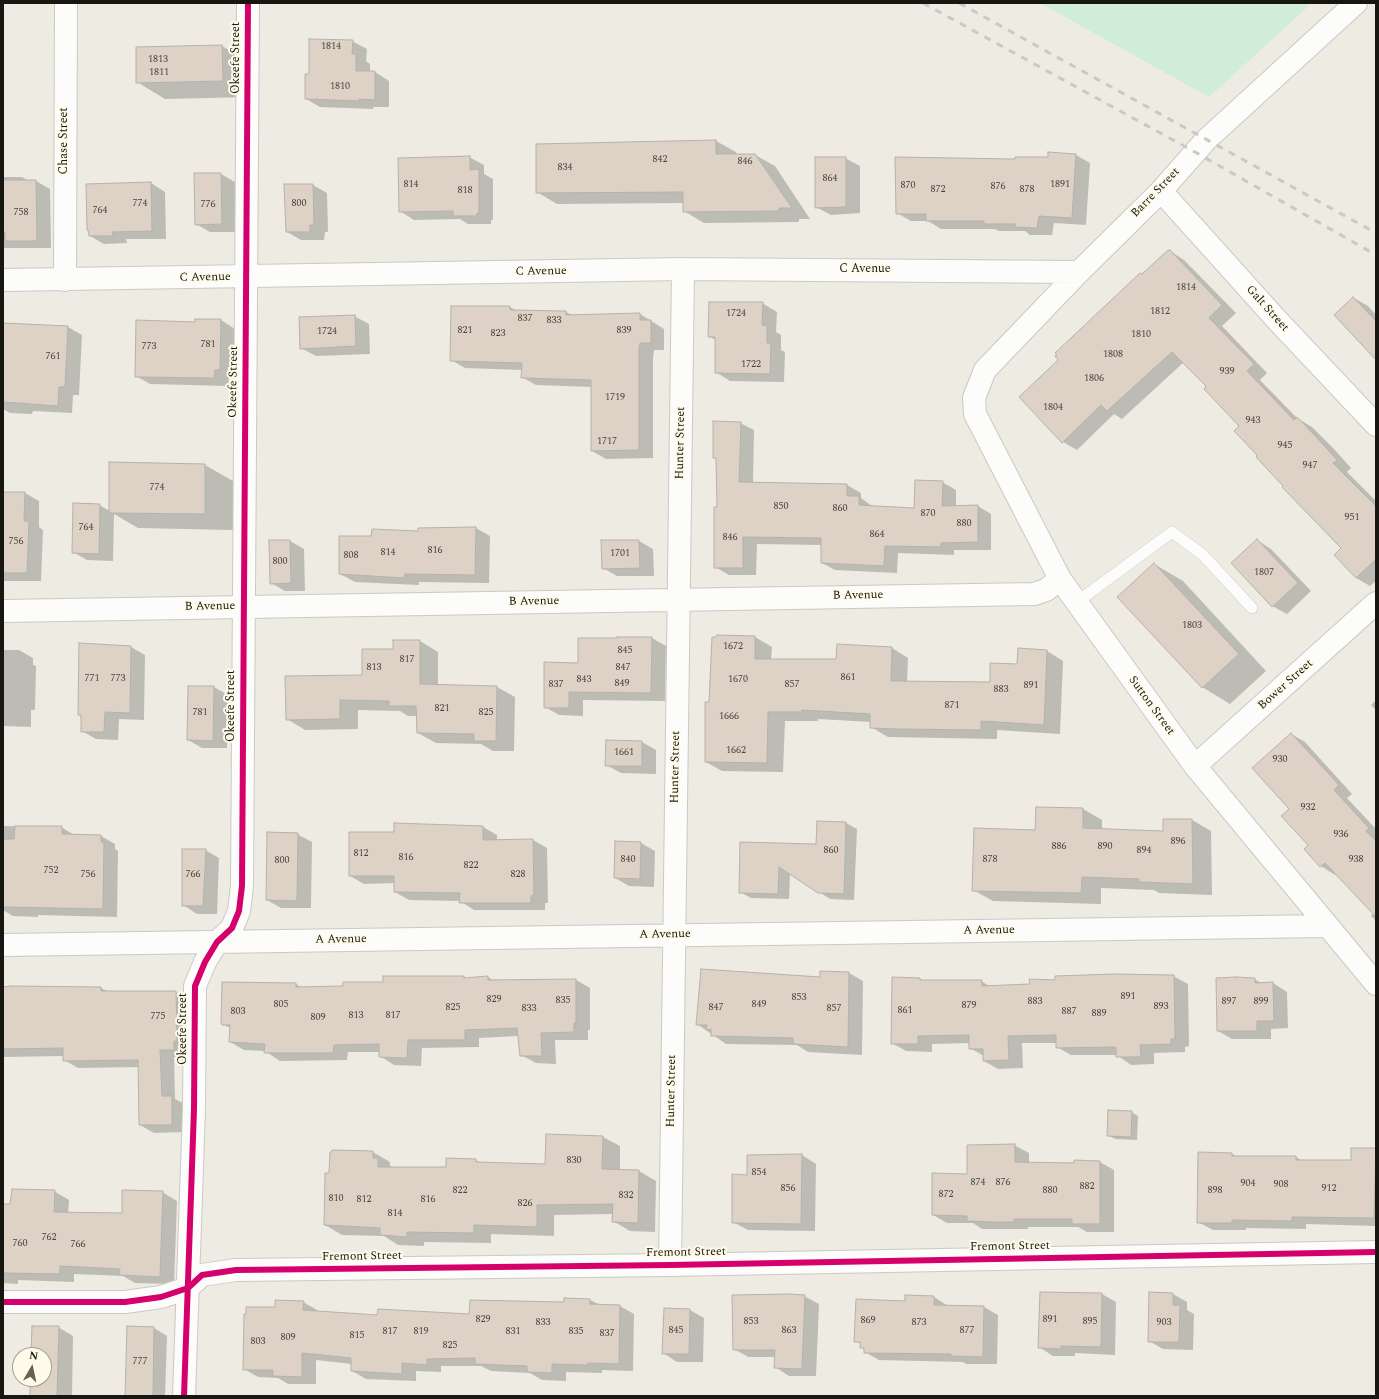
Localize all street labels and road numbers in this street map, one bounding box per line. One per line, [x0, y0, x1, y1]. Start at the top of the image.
street label: Okeefe Street [230, 22, 244, 94]
street label: Chase Street [58, 108, 72, 174]
street label: Barre Street [1129, 165, 1183, 221]
street label: C Avenue [839, 263, 891, 277]
street label: C Avenue [515, 264, 567, 280]
street label: C Avenue [179, 270, 231, 286]
street label: Galt Street [1242, 283, 1292, 335]
street label: Okeefe Street [226, 346, 242, 418]
street label: Hunter Street [673, 407, 689, 479]
street label: B Avenue [833, 588, 883, 604]
street label: B Avenue [509, 594, 559, 610]
street label: B Avenue [185, 599, 235, 615]
street label: Bower Street [1256, 657, 1316, 713]
street label: Okeefe Street [225, 670, 239, 742]
street label: Sutton Street [1125, 674, 1177, 738]
street label: Hunter Street [668, 731, 684, 803]
street label: A Avenue [963, 923, 1015, 939]
street label: A Avenue [639, 927, 691, 943]
street label: A Avenue [315, 932, 367, 948]
street label: Okeefe Street [177, 993, 191, 1065]
street label: Hunter Street [664, 1055, 680, 1127]
street label: Fremont Street [970, 1239, 1050, 1255]
street label: Fremont Street [646, 1245, 726, 1261]
street label: Fremont Street [322, 1249, 402, 1265]

